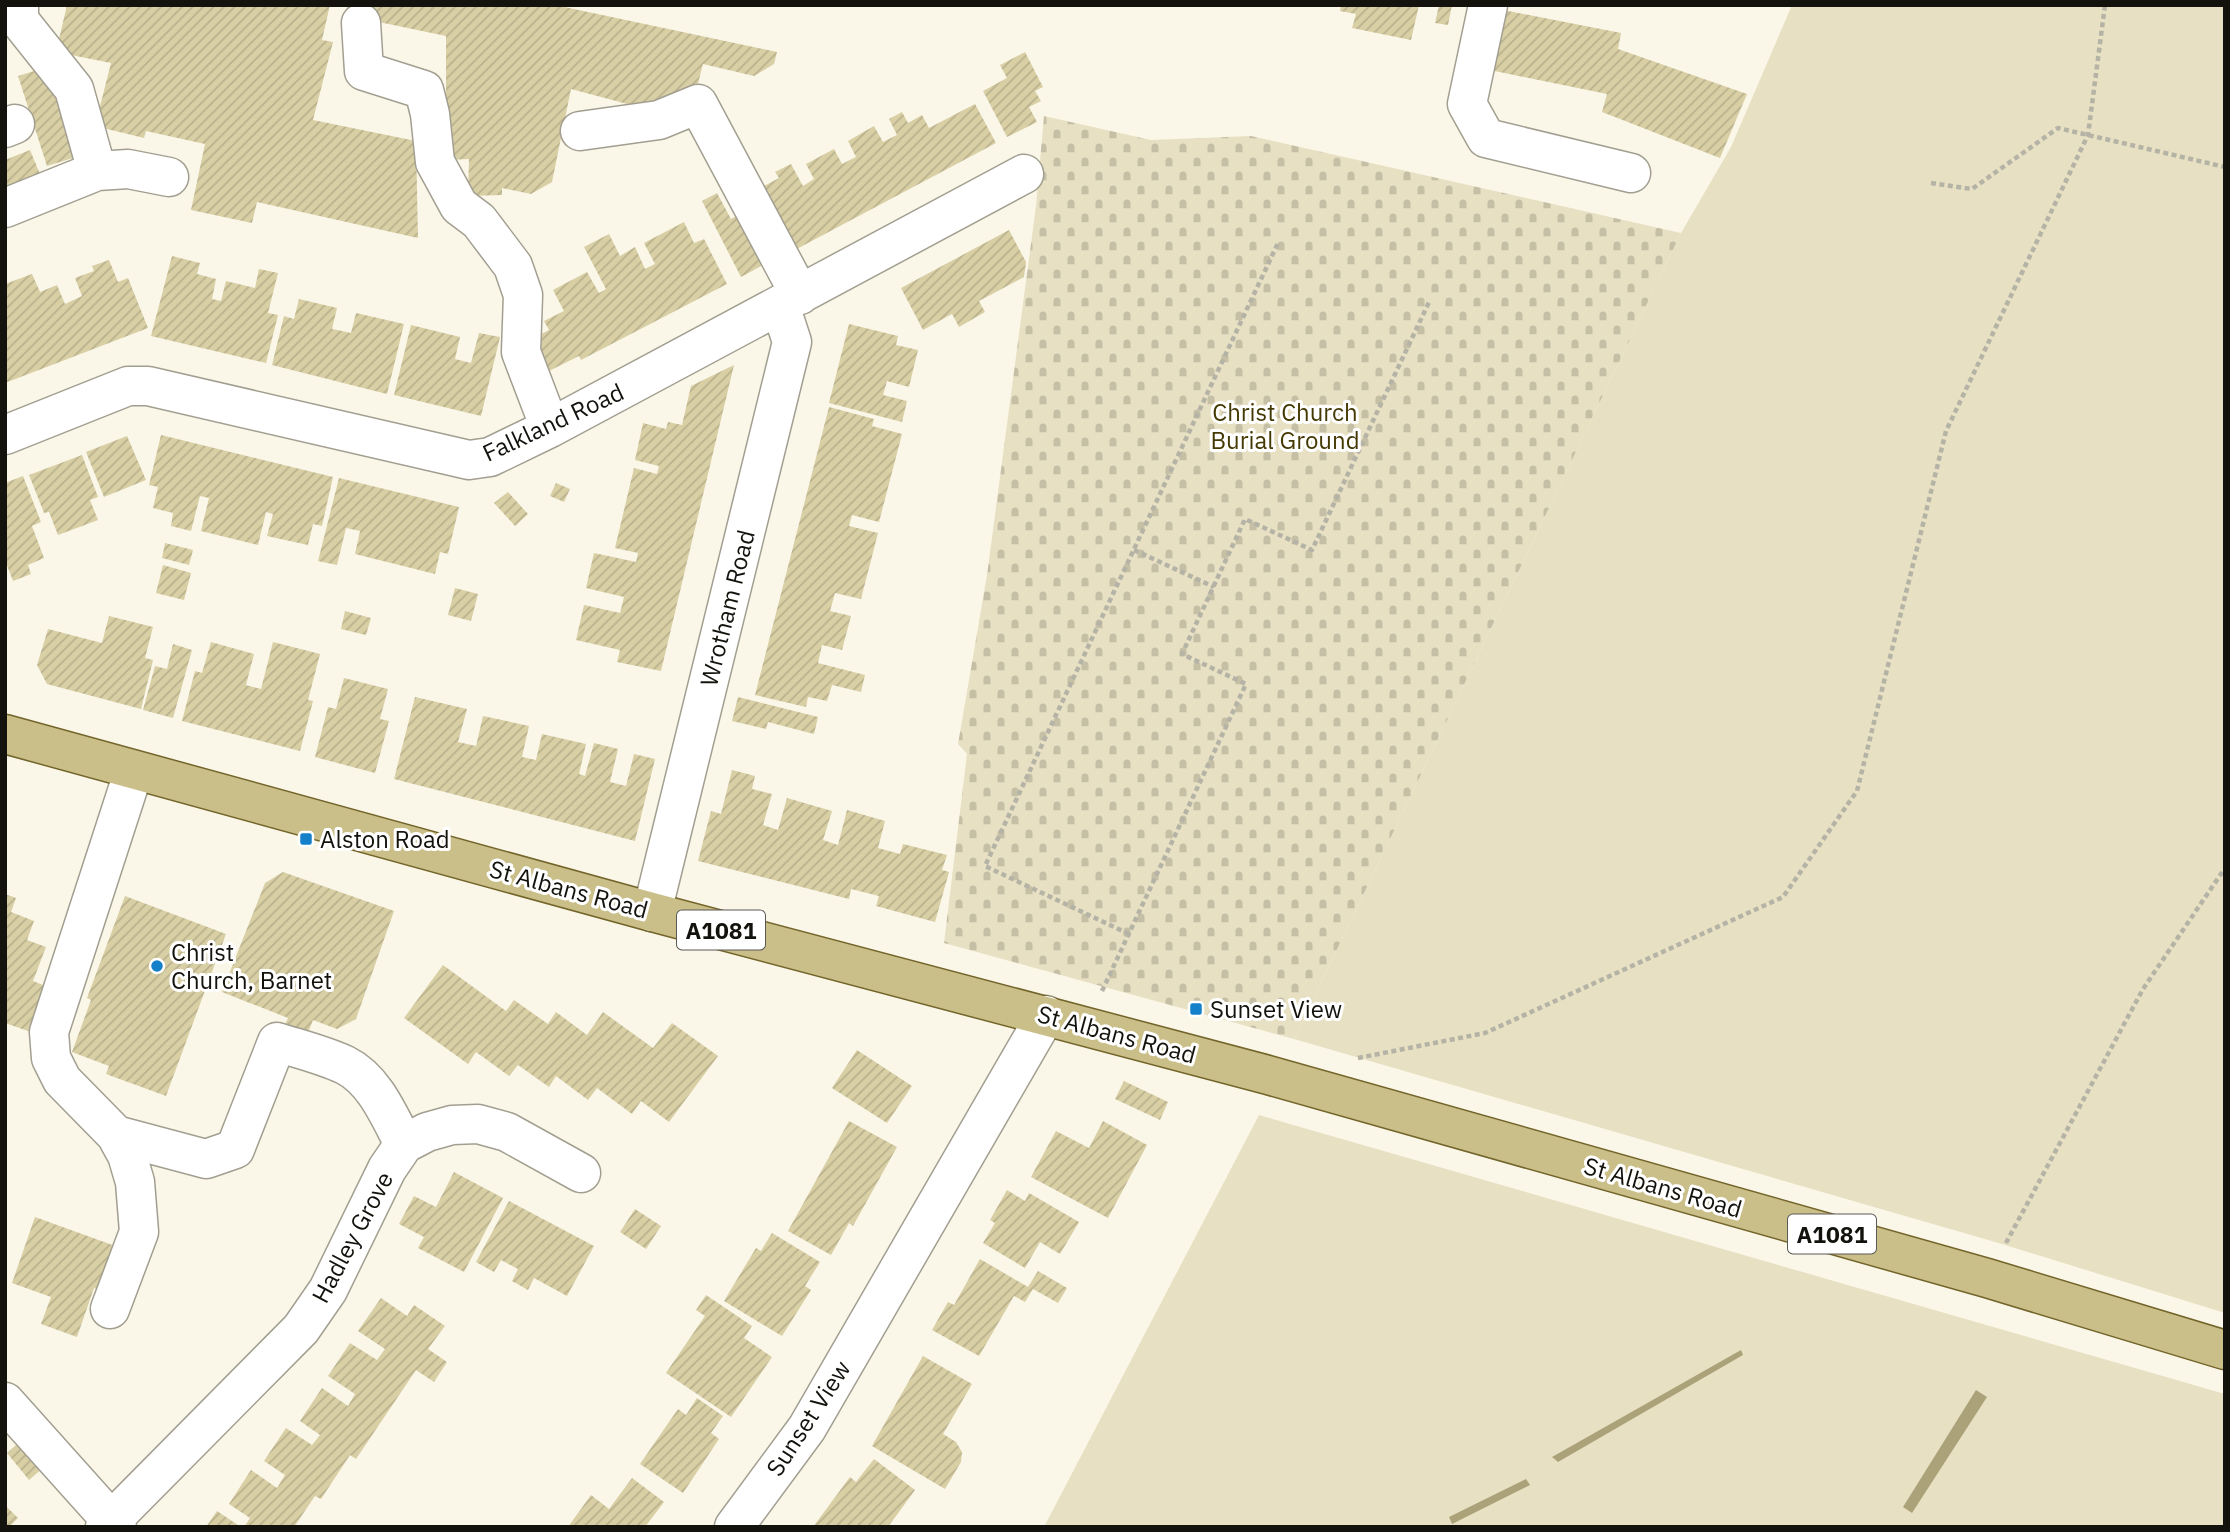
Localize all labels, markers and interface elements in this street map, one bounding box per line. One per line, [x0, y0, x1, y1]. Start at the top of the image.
street label: Falkland Road [477, 375, 629, 469]
park label: Christ Church Burial Ground [1210, 396, 1360, 456]
street label: Wrotham Road [692, 527, 762, 689]
place label: Alston Road [320, 823, 450, 855]
marker: Alston Road [298, 831, 314, 847]
street label: St Albans Road [486, 852, 652, 926]
road number: A1081 [677, 911, 765, 950]
place label: Christ Church, Barnet [171, 936, 332, 996]
marker: Christ Church, Barnet [149, 958, 165, 974]
place label: Sunset View [1210, 993, 1342, 1025]
street label: St Albans Road [1034, 997, 1200, 1071]
marker: Sunset View [1188, 1001, 1204, 1017]
street label: St Albans Road [1580, 1149, 1746, 1225]
street label: Hadley Grove [304, 1166, 400, 1308]
road number: A1081 [1788, 1214, 1876, 1254]
street label: Sunset View [759, 1354, 857, 1482]

